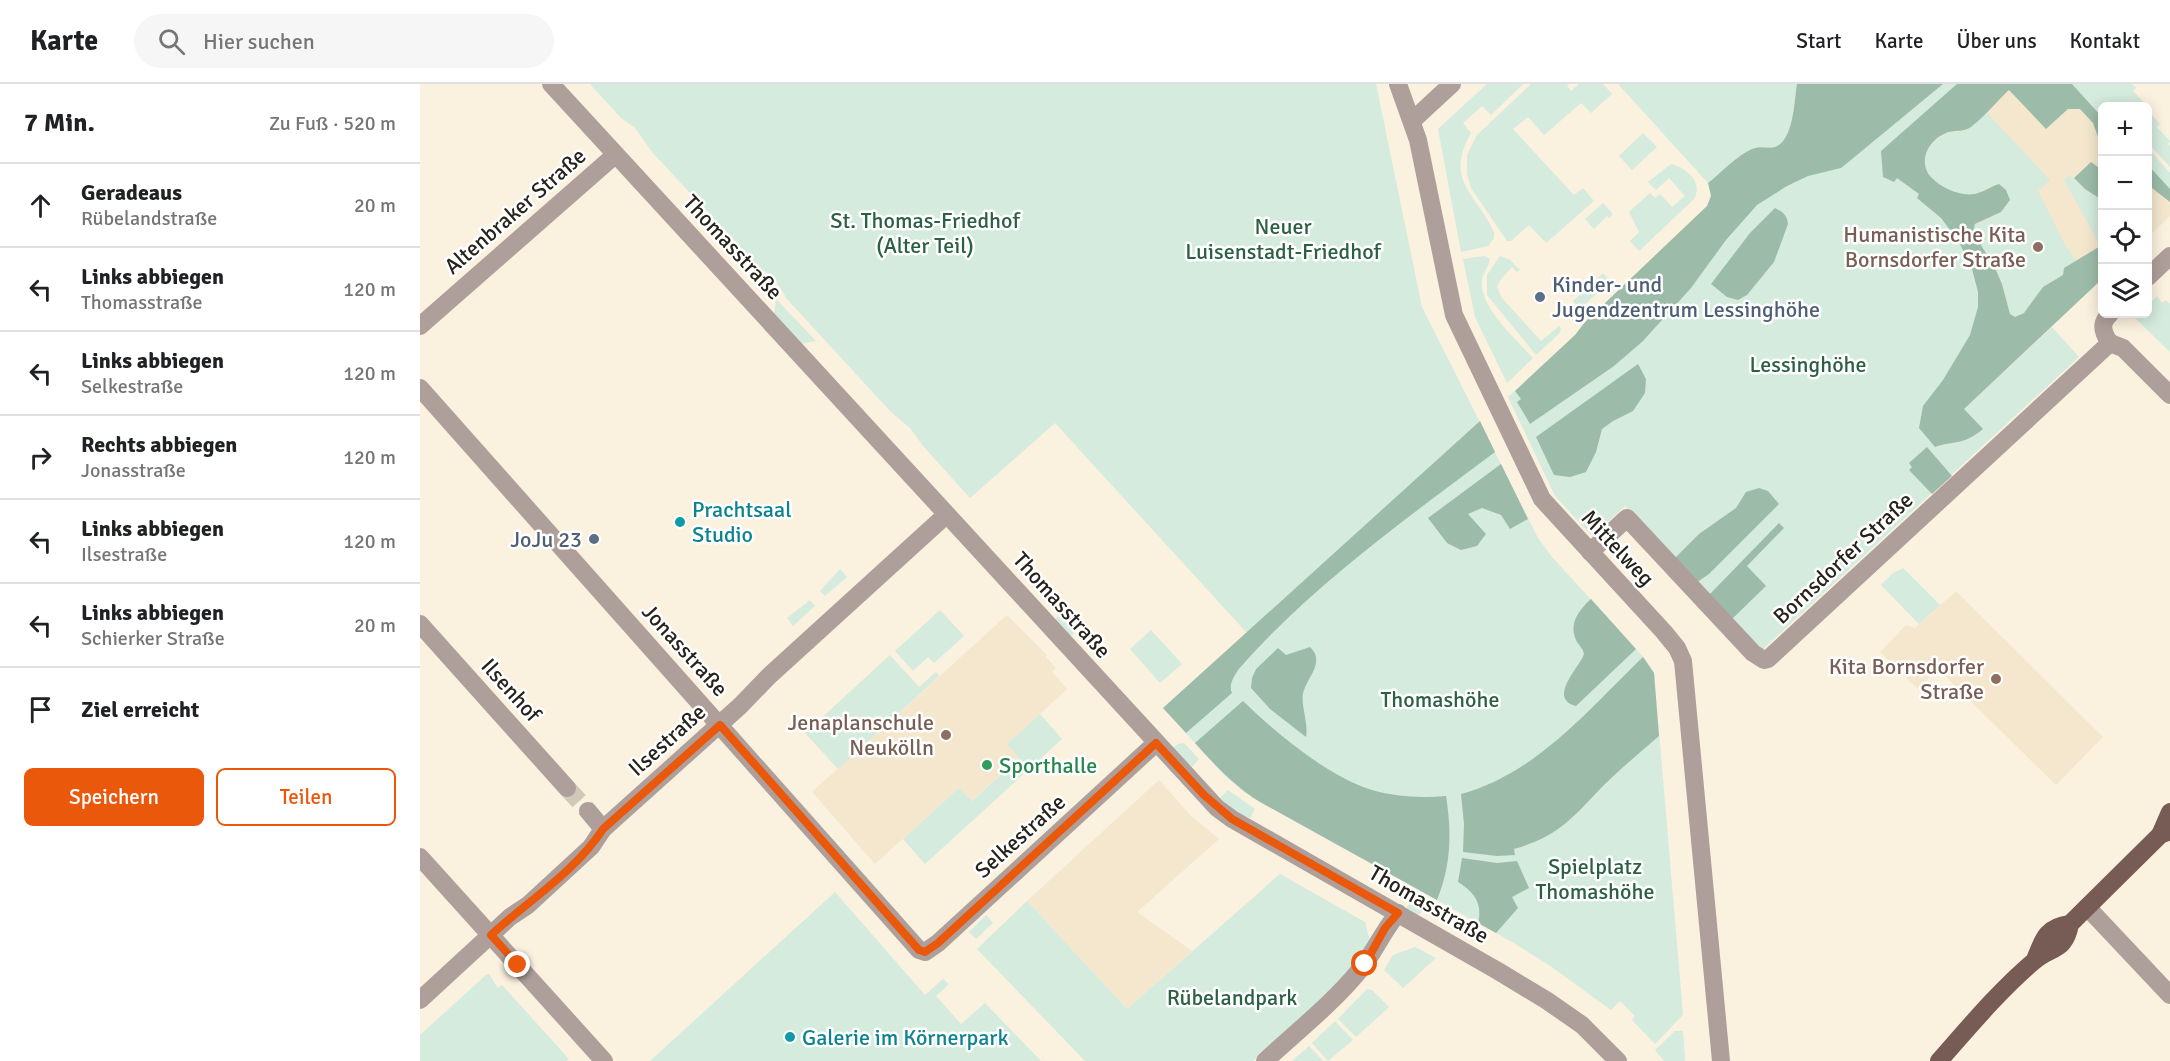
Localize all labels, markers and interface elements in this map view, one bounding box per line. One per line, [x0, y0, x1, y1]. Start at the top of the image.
search box [134, 14, 554, 68]
text: Karte [30, 24, 98, 58]
icon: search [155, 25, 188, 58]
text: Hier suchen [203, 28, 315, 55]
text: Start [1796, 28, 1841, 54]
text: Karte [1874, 28, 1923, 54]
text: Über uns [1956, 28, 2037, 54]
text: Kontakt [2070, 28, 2140, 54]
map controls [2098, 102, 2152, 318]
button: + [2098, 102, 2152, 156]
text: 7 Min. [24, 107, 95, 139]
text: Zu Fuß · 520 m [269, 111, 396, 136]
street label: Altenbraker Straße [439, 142, 591, 280]
button: − [2098, 156, 2152, 210]
text: Geradeaus [81, 179, 182, 206]
icon: ahead [24, 189, 57, 222]
street label: Thomasstraße [678, 189, 788, 305]
text: 20 m [354, 193, 396, 218]
text: Rübelandstraße [81, 206, 217, 231]
park label: St. Thomas-Friedhof (Alter Teil) [830, 207, 1021, 259]
button: locate [2098, 210, 2152, 264]
park label: Neuer Luisenstadt-Friedhof [1185, 213, 1382, 265]
place label: Humanistische Kita Bornsdorfer Straße [1843, 221, 2026, 273]
marker: Humanistische Kita Bornsdorfer Straße [2031, 240, 2045, 254]
text: Links abbiegen [81, 263, 224, 290]
button: layers [2098, 264, 2152, 318]
place label: Kinder- und Jugendzentrum Lessinghöhe [1552, 271, 1820, 323]
icon: left [24, 273, 57, 306]
text: 120 m [343, 277, 396, 302]
text: Thomasstraße [81, 290, 203, 315]
marker: Kinder- und Jugendzentrum Lessinghöhe [1533, 290, 1547, 304]
text: Links abbiegen [81, 347, 224, 374]
park label: Lessinghöhe [1749, 351, 1867, 378]
icon: left [24, 357, 57, 390]
text: 120 m [343, 361, 396, 386]
text: Selkestraße [81, 374, 183, 399]
text: Rechts abbiegen [81, 431, 237, 458]
icon: right [24, 441, 57, 474]
text: 120 m [343, 445, 396, 470]
text: Jonasstraße [81, 458, 186, 483]
street label: Bornsdorfer Straße [1768, 486, 1918, 630]
place label: Prachtsaal Studio [692, 496, 792, 548]
street label: Mittelweg [1576, 504, 1660, 592]
text: Links abbiegen [81, 515, 224, 542]
marker: Prachtsaal Studio [673, 515, 687, 529]
icon: left [24, 525, 57, 558]
place label: JoJu 23 [510, 526, 582, 553]
text: 120 m [343, 529, 396, 554]
marker: JoJu 23 [587, 532, 601, 546]
text: Ilsestraße [81, 542, 167, 567]
street label: Thomasstraße [1007, 546, 1117, 664]
street label: Jonasstraße [636, 598, 734, 702]
text: Links abbiegen [81, 599, 224, 626]
icon: left [24, 609, 57, 642]
text: 20 m [354, 613, 396, 638]
text: Schierker Straße [81, 626, 225, 651]
street label: Ilsenhof [475, 653, 548, 729]
place label: Kita Bornsdorfer Straße [1829, 653, 1984, 705]
marker: Kita Bornsdorfer Straße [1989, 672, 2003, 686]
park label: Thomashöhe [1381, 686, 1499, 713]
icon: arrive [24, 693, 57, 726]
text: Ziel erreicht [81, 696, 199, 723]
street label: Ilsestraße [623, 698, 711, 782]
place label: Jenaplanschule Neukölln [787, 709, 934, 761]
marker: Jenaplanschule Neukölln [939, 728, 953, 742]
place label: Sporthalle [999, 752, 1097, 779]
marker: Sporthalle [980, 758, 994, 772]
button: Speichern [24, 768, 204, 826]
button: Teilen [216, 768, 396, 826]
street label: Selkestraße [969, 788, 1071, 884]
park label: Spielplatz Thomashöhe [1536, 853, 1654, 905]
street label: Thomasstraße [1364, 859, 1494, 949]
route start [1351, 950, 1377, 976]
route end [504, 951, 530, 977]
park label: Rübelandpark [1167, 984, 1297, 1011]
place label: Galerie im Körnerpark [802, 1024, 1009, 1051]
marker: Galerie im Körnerpark [783, 1030, 797, 1044]

